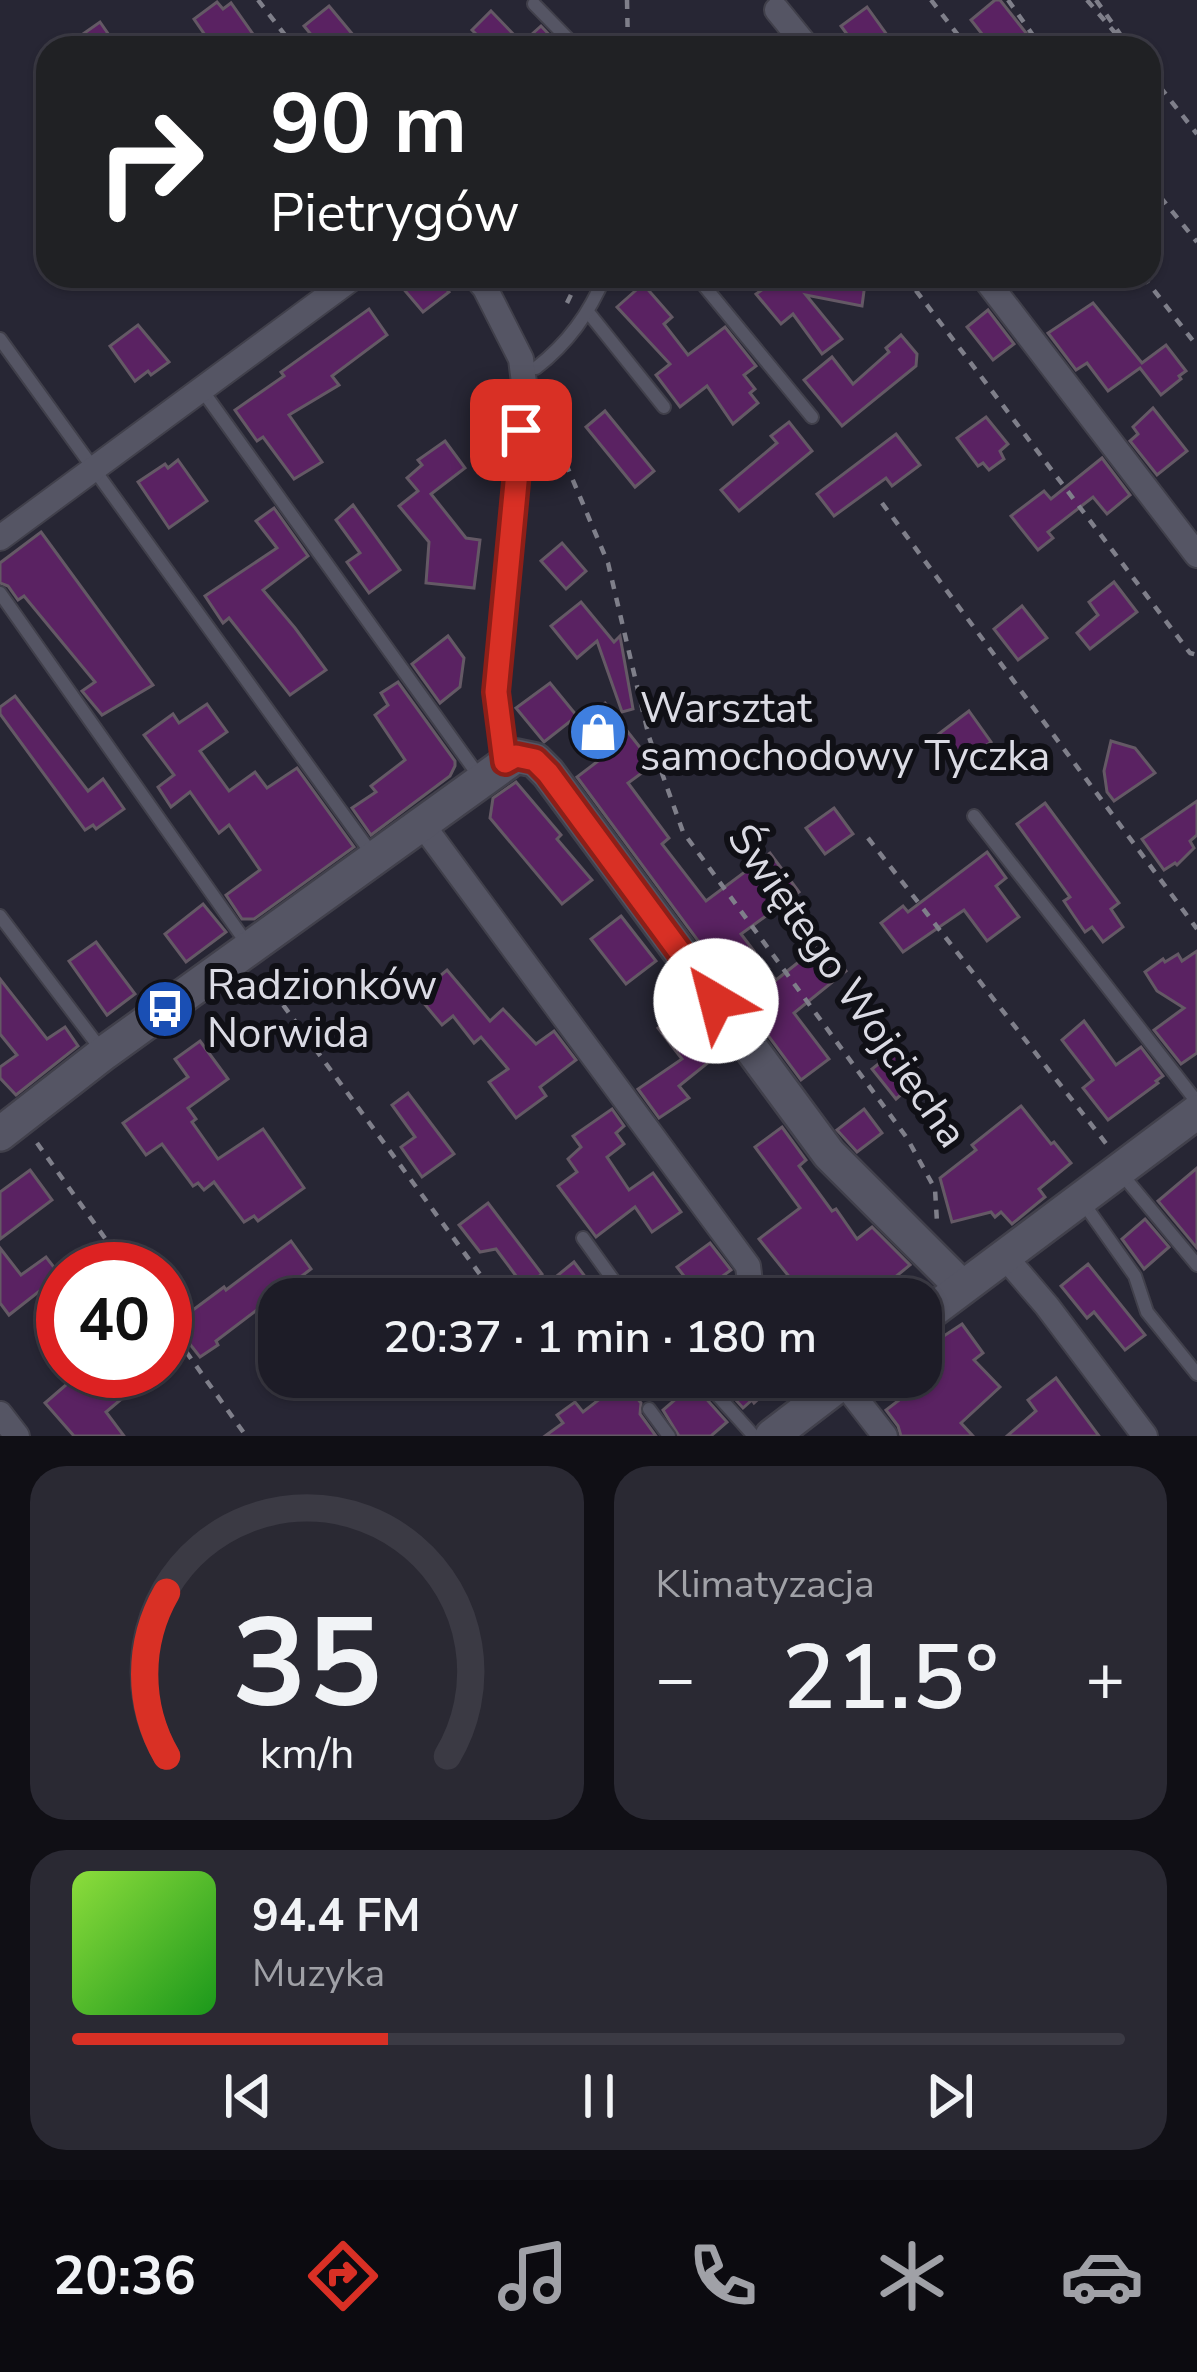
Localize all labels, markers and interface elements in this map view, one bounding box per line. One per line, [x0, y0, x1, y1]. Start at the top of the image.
text: 90 m [270, 67, 467, 182]
icon: right [72, 84, 228, 240]
text: Pietrygów [270, 176, 519, 250]
pin [470, 379, 572, 481]
icon: arrive [488, 397, 554, 463]
place label: Warsztat samochodowy Tyczka [640, 680, 1050, 785]
shop icon: Warsztat samochodowy Tyczka [567, 701, 629, 763]
street label: Świętego Wojciecha [714, 813, 980, 1159]
position arrow [653, 938, 779, 1064]
place label: Radzionków Norwida [207, 957, 437, 1062]
bus stop icon: Radzionków Norwida [134, 978, 196, 1040]
speed limit sign: 40 [36, 1242, 192, 1398]
text: 20:37 · 1 min · 180 m [383, 1307, 817, 1368]
text: Klimatyzacja [656, 1558, 875, 1611]
text: 35 [232, 1579, 382, 1749]
text: 21.5° [782, 1617, 999, 1740]
text: − [656, 1634, 695, 1724]
text: + [1085, 1634, 1125, 1724]
text: km/h [259, 1725, 354, 1783]
text: 94.4 FM [252, 1886, 421, 1947]
text: Muzyka [252, 1947, 385, 2000]
icon: previous [215, 2063, 281, 2129]
icon: pause [566, 2063, 632, 2129]
icon: next [917, 2063, 983, 2129]
icon: directions [301, 2234, 385, 2318]
icon: music [491, 2234, 575, 2318]
icon: phone [681, 2234, 765, 2318]
icon: climate [870, 2234, 954, 2318]
icon: car [1060, 2234, 1144, 2318]
text: 20:36 [53, 2239, 196, 2313]

